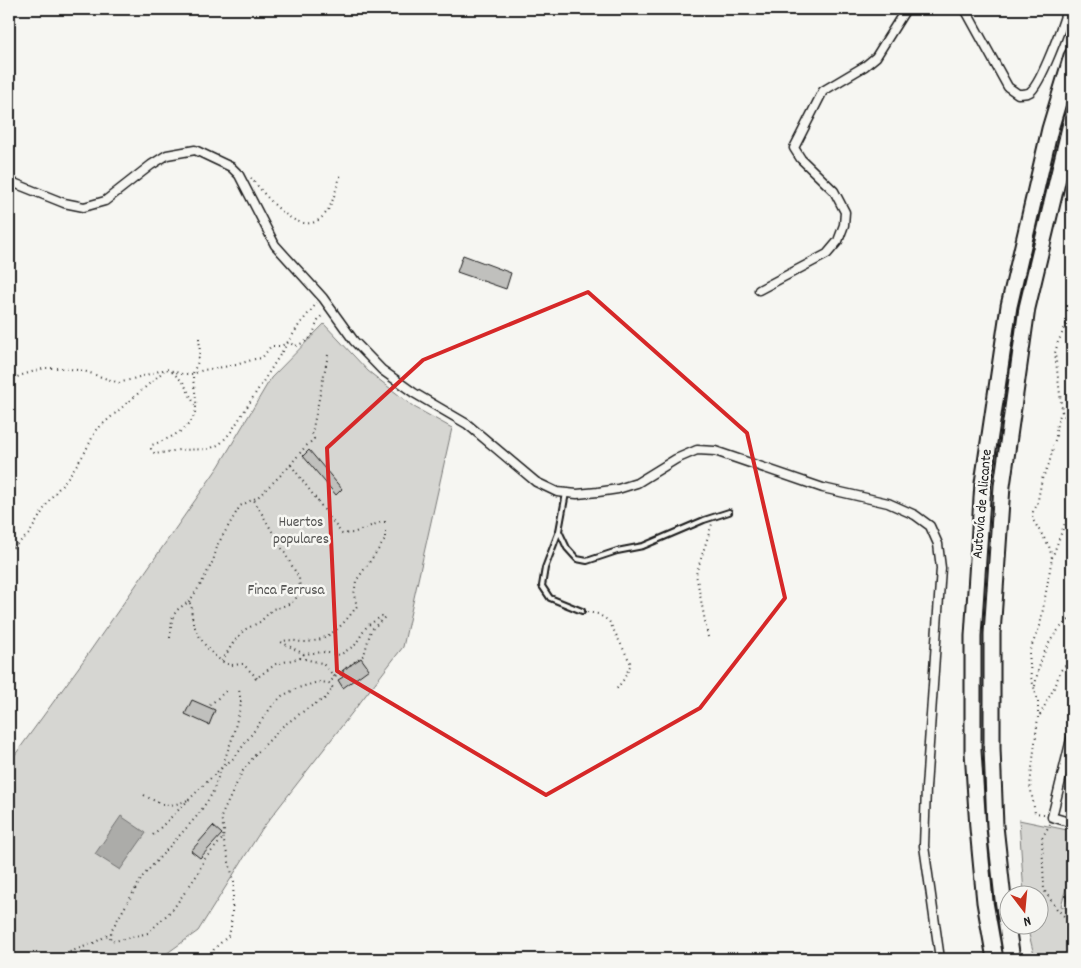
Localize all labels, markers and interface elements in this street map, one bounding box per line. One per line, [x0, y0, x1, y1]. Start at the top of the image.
street label: Autovía de Alicante [967, 448, 999, 560]
park label: Huertos populares [273, 512, 329, 551]
park label: Finca Ferrusa [247, 580, 326, 602]
north arrow [998, 886, 1048, 936]
text: N [1021, 910, 1033, 931]

